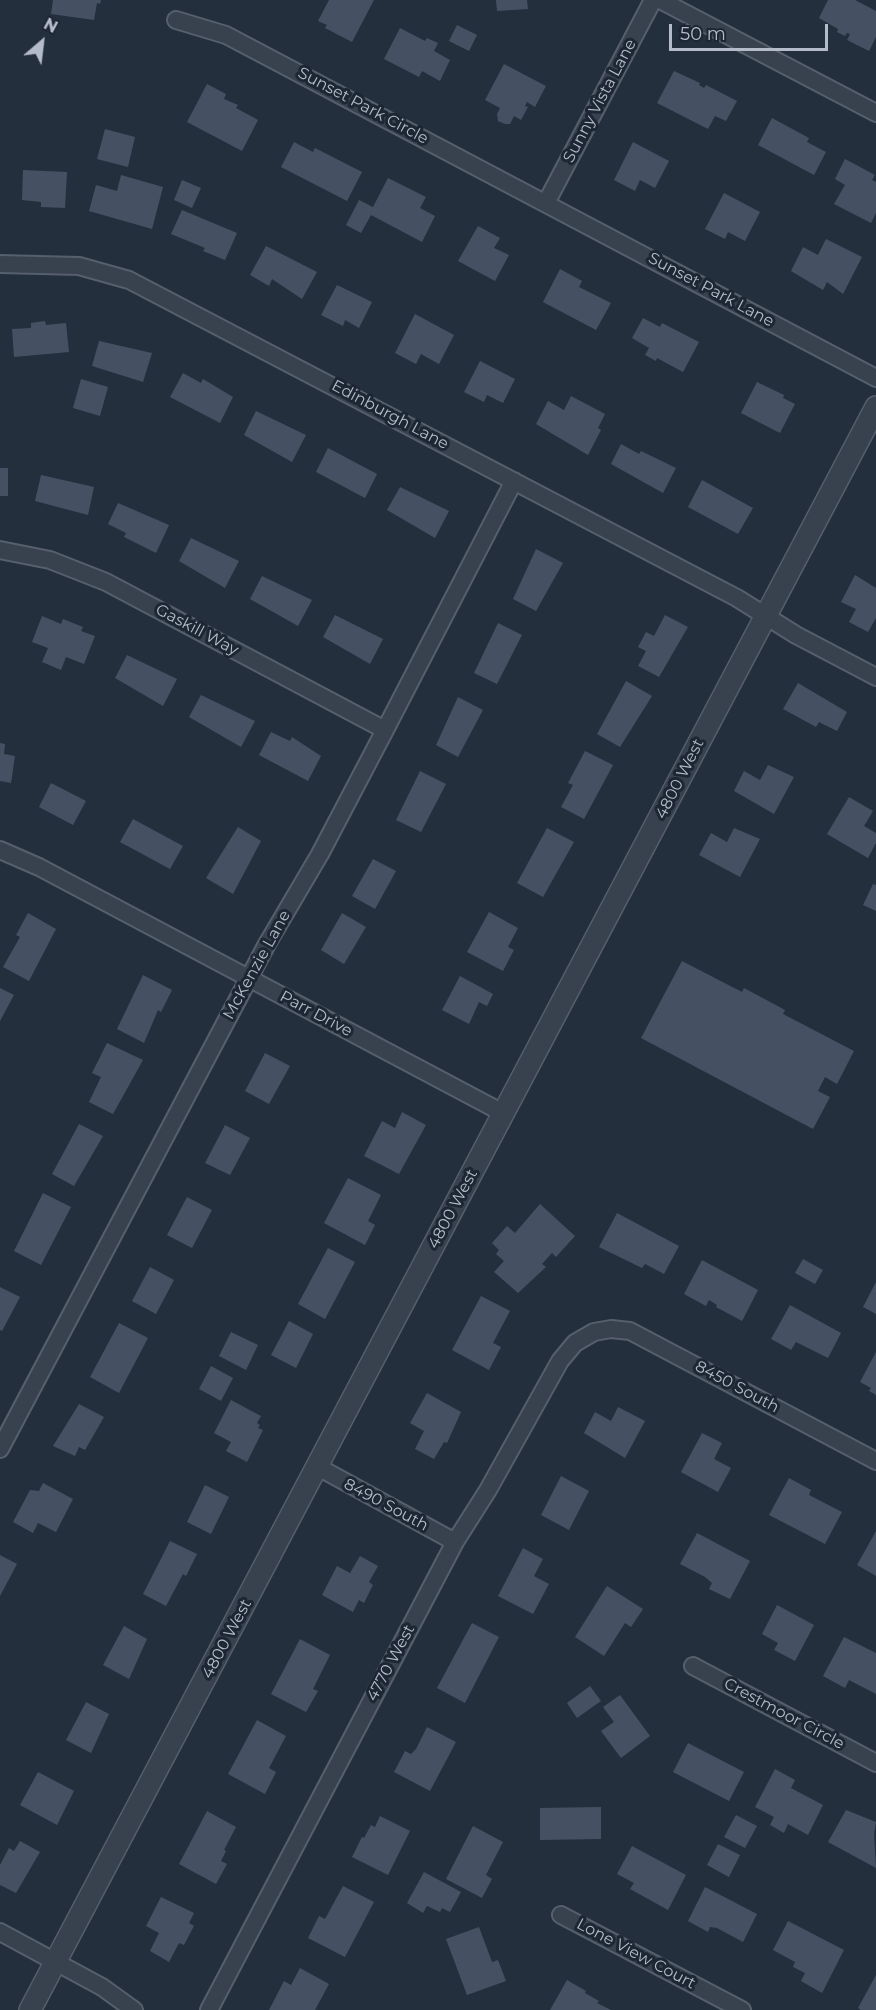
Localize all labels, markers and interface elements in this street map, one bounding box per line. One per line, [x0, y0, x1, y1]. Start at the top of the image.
north arrow [12, 12, 72, 72]
scale bar [672, 12, 831, 50]
text: N [41, 14, 61, 37]
text: 50 m [680, 23, 726, 45]
street label: Sunny Vista Lane [559, 36, 641, 166]
street label: Sunset Park Circle [294, 63, 432, 149]
street label: Sunset Park Lane [645, 249, 777, 331]
street label: Edinburgh Lane [328, 376, 452, 454]
street label: Gaskill Way [152, 600, 242, 660]
street label: 4800 West [652, 736, 708, 822]
street label: McKenzie Lane [219, 907, 295, 1023]
street label: Parr Drive [276, 987, 356, 1041]
street label: 4800 West [424, 1166, 482, 1252]
street label: 8450 South [692, 1357, 782, 1417]
street label: 8490 South [340, 1475, 432, 1535]
street label: 4800 West [198, 1596, 256, 1682]
street label: 4770 West [363, 1621, 419, 1705]
street label: Crestmoor Circle [720, 1674, 848, 1754]
street label: Lone View Court [573, 1915, 699, 1993]

